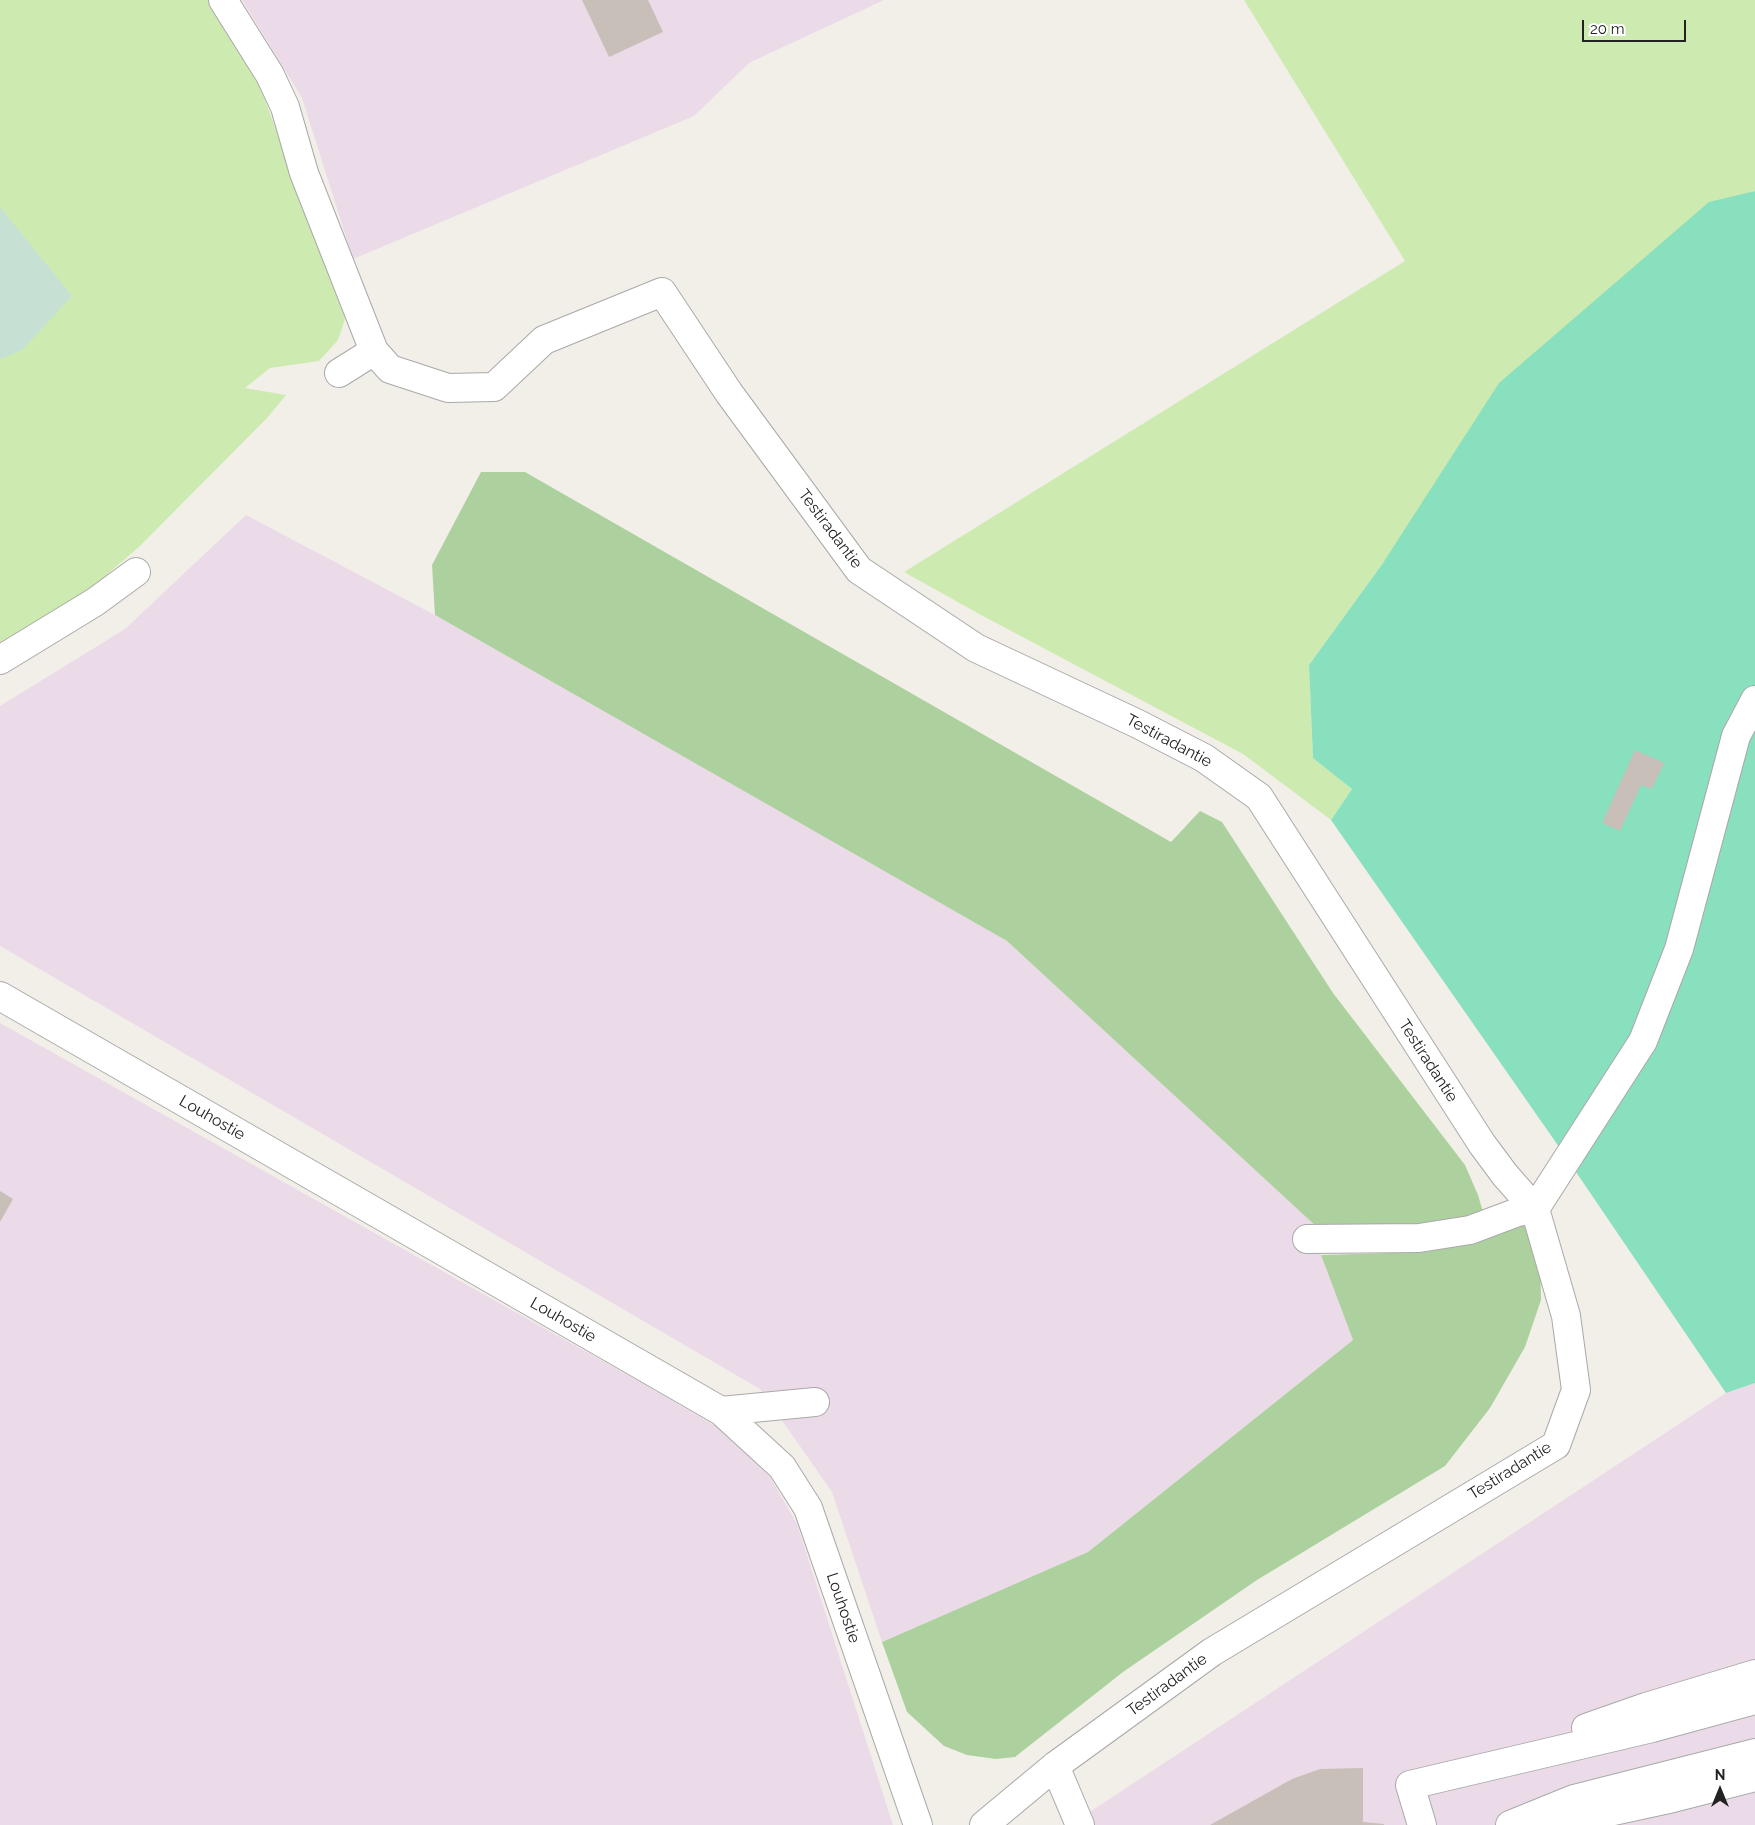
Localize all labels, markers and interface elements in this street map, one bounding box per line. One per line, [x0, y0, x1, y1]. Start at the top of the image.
scale bar [1585, 10, 1689, 42]
text: 20 m [1590, 20, 1625, 38]
street label: Testiradantie [794, 486, 866, 572]
street label: Testiradantie [1123, 710, 1215, 772]
street label: Testiradantie [1394, 1016, 1462, 1106]
street label: Louhostie [176, 1091, 248, 1145]
street label: Louhostie [527, 1293, 599, 1347]
street label: Testiradantie [1465, 1438, 1555, 1504]
street label: Louhostie [822, 1570, 864, 1646]
street label: Testiradantie [1123, 1649, 1211, 1721]
north arrow [1695, 1765, 1745, 1815]
text: N [1715, 1767, 1725, 1783]

